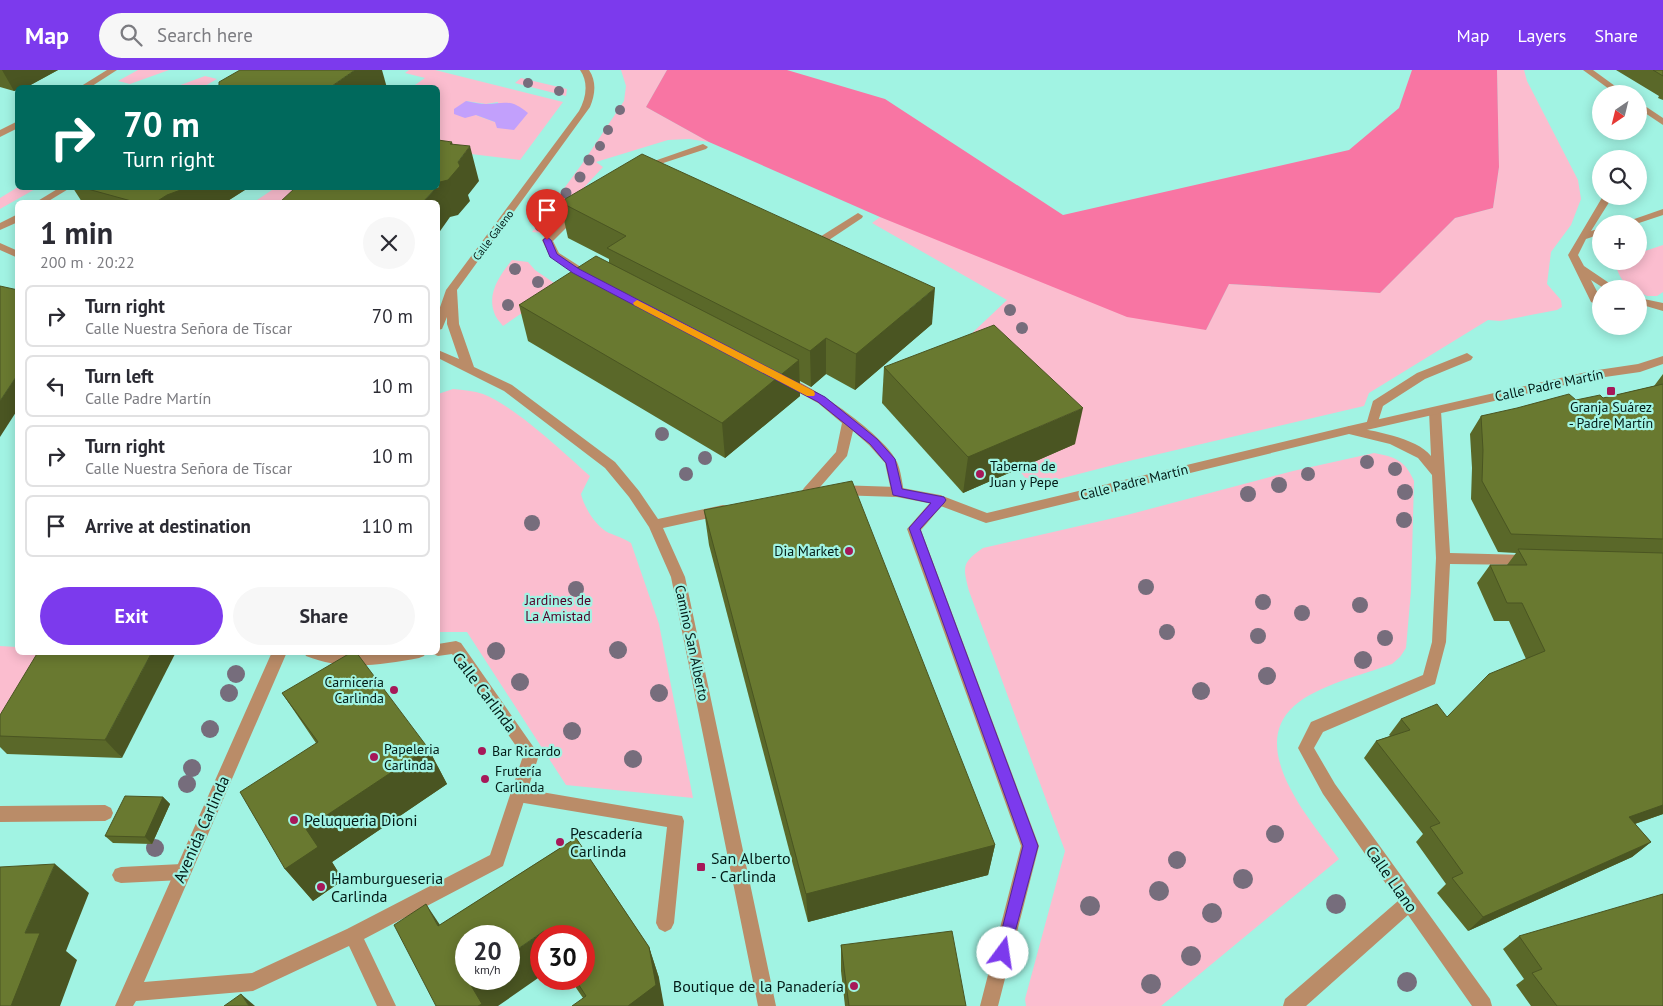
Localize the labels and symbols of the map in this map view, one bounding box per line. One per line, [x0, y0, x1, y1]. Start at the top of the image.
north arrow [1592, 85, 1648, 140]
pin [526, 189, 568, 240]
street label: Calle Galeno [470, 207, 517, 263]
street label: Calle Padre Martín [1493, 365, 1605, 405]
marker: Granja Suárez - Padre Martín [1605, 385, 1617, 397]
place label: Granja Suárez - Padre Martín [1569, 398, 1653, 432]
place label: Taberna de Juan y Pepe [989, 457, 1059, 491]
street label: Calle Padre Martín [1078, 460, 1190, 504]
marker: Taberna de Juan y Pepe [974, 468, 986, 480]
place label: Dia Market [774, 542, 839, 560]
marker: Dia Market [843, 545, 855, 557]
street label: Camino San Alberto [671, 583, 713, 703]
park label: Jardines de La Amistad [524, 591, 591, 625]
street label: Calle Carlinda [448, 648, 522, 736]
place label: Carnicería Carlinda [325, 673, 384, 707]
marker: Carnicería Carlinda [388, 684, 400, 696]
place label: Papeleria Carlinda [384, 740, 440, 774]
place label: Bar Ricardo [492, 742, 561, 760]
marker: Bar Ricardo [476, 745, 488, 757]
marker: Papeleria Carlinda [368, 751, 380, 763]
place label: Frutería Carlinda [495, 762, 544, 796]
street label: Avenida Carlinda [169, 772, 233, 886]
marker: Frutería Carlinda [479, 773, 491, 785]
place label: Peluqueria Dioni [304, 810, 417, 830]
marker: Peluqueria Dioni [288, 814, 300, 826]
place label: Pescadería Carlinda [570, 823, 643, 861]
marker: Pescadería Carlinda [554, 836, 566, 848]
street label: Calle Llano [1362, 842, 1422, 916]
place label: San Alberto - Carlinda [711, 848, 791, 886]
marker: San Alberto - Carlinda [695, 861, 707, 873]
place label: Hamburgueseria Carlinda [331, 868, 443, 906]
marker: Hamburgueseria Carlinda [315, 881, 327, 893]
speed limit sign: 30 [530, 925, 595, 990]
position arrow [976, 926, 1028, 978]
place label: Boutique de la Panadería [673, 976, 844, 996]
marker: Boutique de la Panadería [848, 980, 860, 992]

